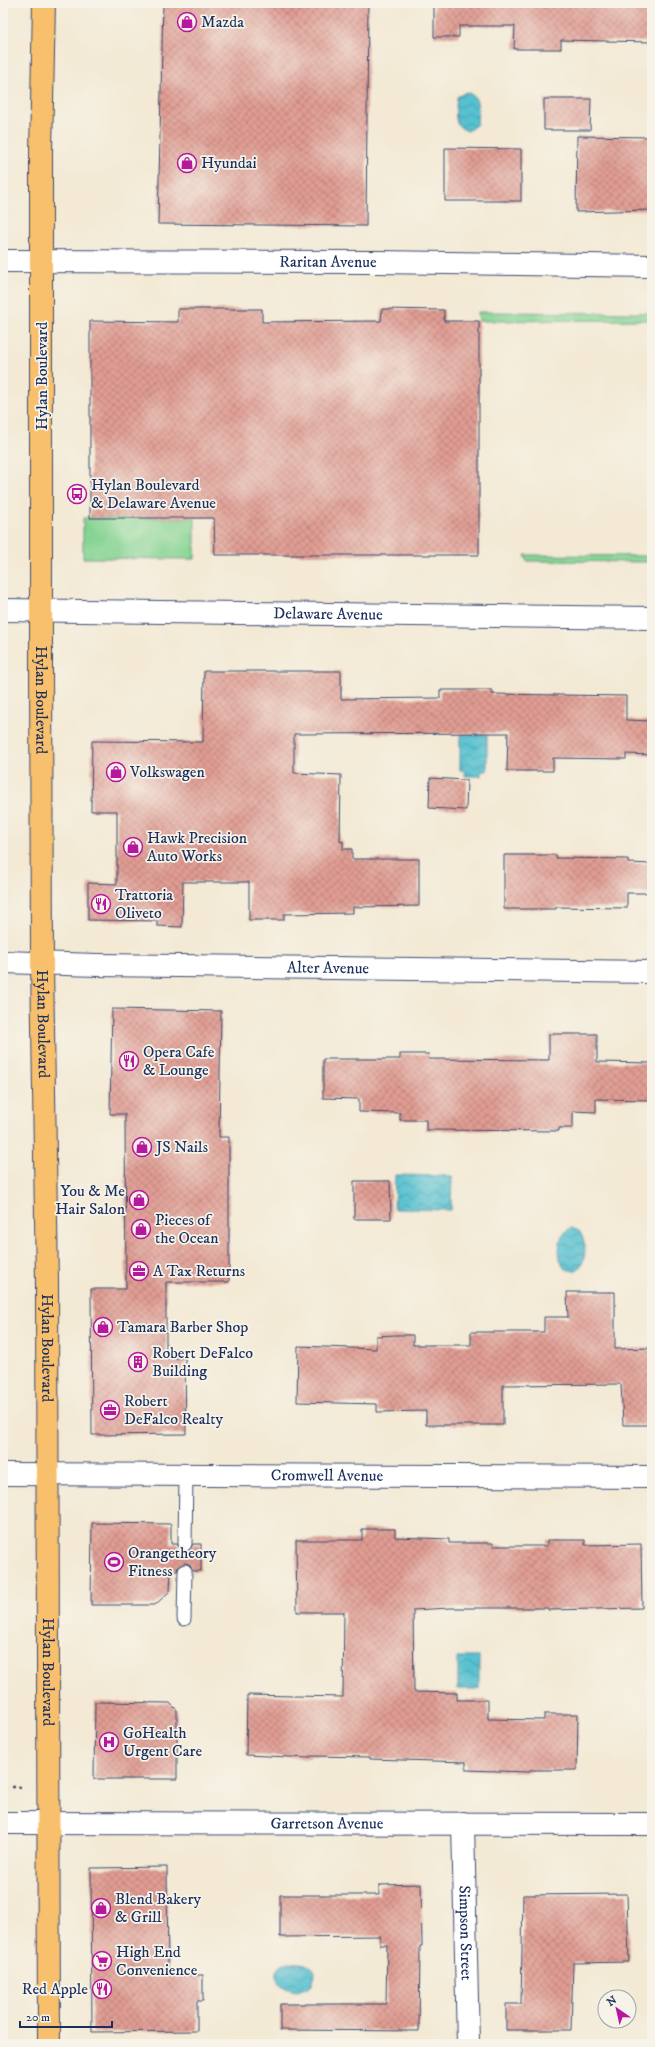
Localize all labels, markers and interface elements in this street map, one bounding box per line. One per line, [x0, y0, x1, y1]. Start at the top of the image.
shop icon: Mazda [176, 11, 198, 33]
place label: Mazda [201, 12, 244, 32]
shop icon: Hyundai [176, 152, 198, 174]
place label: Hyundai [201, 153, 257, 173]
street label: Raritan Avenue [279, 252, 377, 272]
street label: Hylan Boulevard [32, 322, 52, 430]
place label: Hylan Boulevard & Delaware Avenue [91, 475, 216, 513]
bus stop icon: Hylan Boulevard & Delaware Avenue [66, 483, 88, 505]
street label: Delaware Avenue [273, 603, 383, 625]
street label: Hylan Boulevard [31, 646, 51, 754]
shop icon: Volkswagen [105, 761, 127, 783]
place label: Volkswagen [129, 762, 205, 782]
place label: Hawk Precision Auto Works [147, 828, 248, 866]
shop icon: Hawk Precision Auto Works [122, 836, 144, 858]
place label: Trattoria Oliveto [115, 885, 173, 923]
restaurant icon: Trattoria Oliveto [90, 893, 112, 915]
street label: Alter Avenue [287, 957, 370, 978]
street label: Hylan Boulevard [32, 970, 54, 1078]
place label: Opera Cafe & Lounge [143, 1042, 215, 1080]
restaurant icon: Opera Cafe & Lounge [118, 1050, 140, 1072]
shop icon: JS Nails [131, 1136, 153, 1158]
place label: JS Nails [154, 1137, 208, 1157]
place label: You & Me Hair Salon [55, 1181, 126, 1219]
shop icon: You & Me Hair Salon [128, 1189, 150, 1211]
place label: Pieces of the Ocean [155, 1210, 219, 1248]
shop icon: Pieces of the Ocean [130, 1218, 152, 1240]
office icon: A Tax Returns [128, 1260, 150, 1282]
place label: A Tax Returns [153, 1261, 245, 1281]
street label: Hylan Boulevard [37, 1294, 57, 1402]
shop icon: Tamara Barber Shop [92, 1316, 114, 1338]
place label: Tamara Barber Shop [117, 1317, 248, 1337]
place label: Robert DeFalco Building [152, 1343, 253, 1381]
building icon: Robert DeFalco Building [127, 1351, 149, 1373]
place label: Robert DeFalco Realty [124, 1391, 223, 1429]
office icon: Robert DeFalco Realty [99, 1399, 121, 1421]
street label: Cromwell Avenue [271, 1465, 384, 1486]
place label: Orangetheory Fitness [128, 1543, 217, 1581]
sports icon: Orangetheory Fitness [103, 1551, 125, 1573]
street label: Hylan Boulevard [38, 1618, 58, 1726]
place label: GoHealth Urgent Care [123, 1723, 203, 1761]
hospital icon: GoHealth Urgent Care [98, 1731, 120, 1753]
street label: Garretson Avenue [271, 1813, 384, 1834]
street label: Simpson Street [454, 1885, 477, 1981]
place label: Blend Bakery & Grill [115, 1889, 201, 1927]
shop icon: Blend Bakery & Grill [90, 1897, 112, 1919]
place label: High End Convenience [116, 1942, 198, 1980]
supermarket icon: High End Convenience [91, 1950, 113, 1972]
restaurant icon: Red Apple [91, 1978, 113, 2000]
place label: Red Apple [22, 1979, 88, 1999]
north arrow [597, 1989, 637, 2029]
text: N [604, 1993, 620, 2010]
scale bar [20, 2003, 112, 2029]
text: 20 m [26, 2010, 50, 2025]

